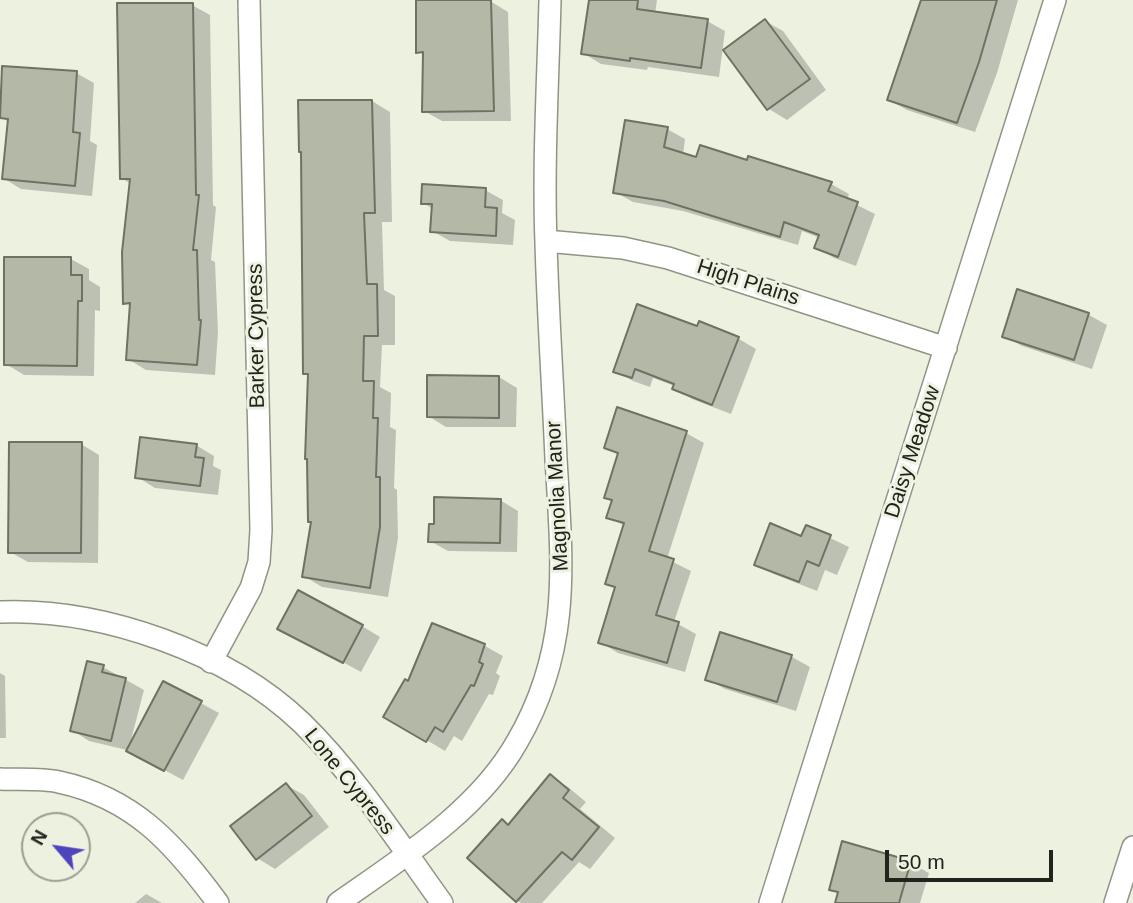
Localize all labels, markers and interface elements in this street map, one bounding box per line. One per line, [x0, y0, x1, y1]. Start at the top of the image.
street label: High Plains [694, 255, 802, 311]
street label: Barker Cypress [243, 263, 271, 409]
street label: Daisy Meadow [880, 383, 946, 521]
street label: Magnolia Manor [541, 420, 575, 572]
street label: Lone Cypress [298, 724, 400, 840]
north arrow [21, 812, 91, 882]
text: N [26, 826, 51, 849]
scale bar [888, 836, 1056, 880]
text: 50 m [898, 850, 945, 873]

